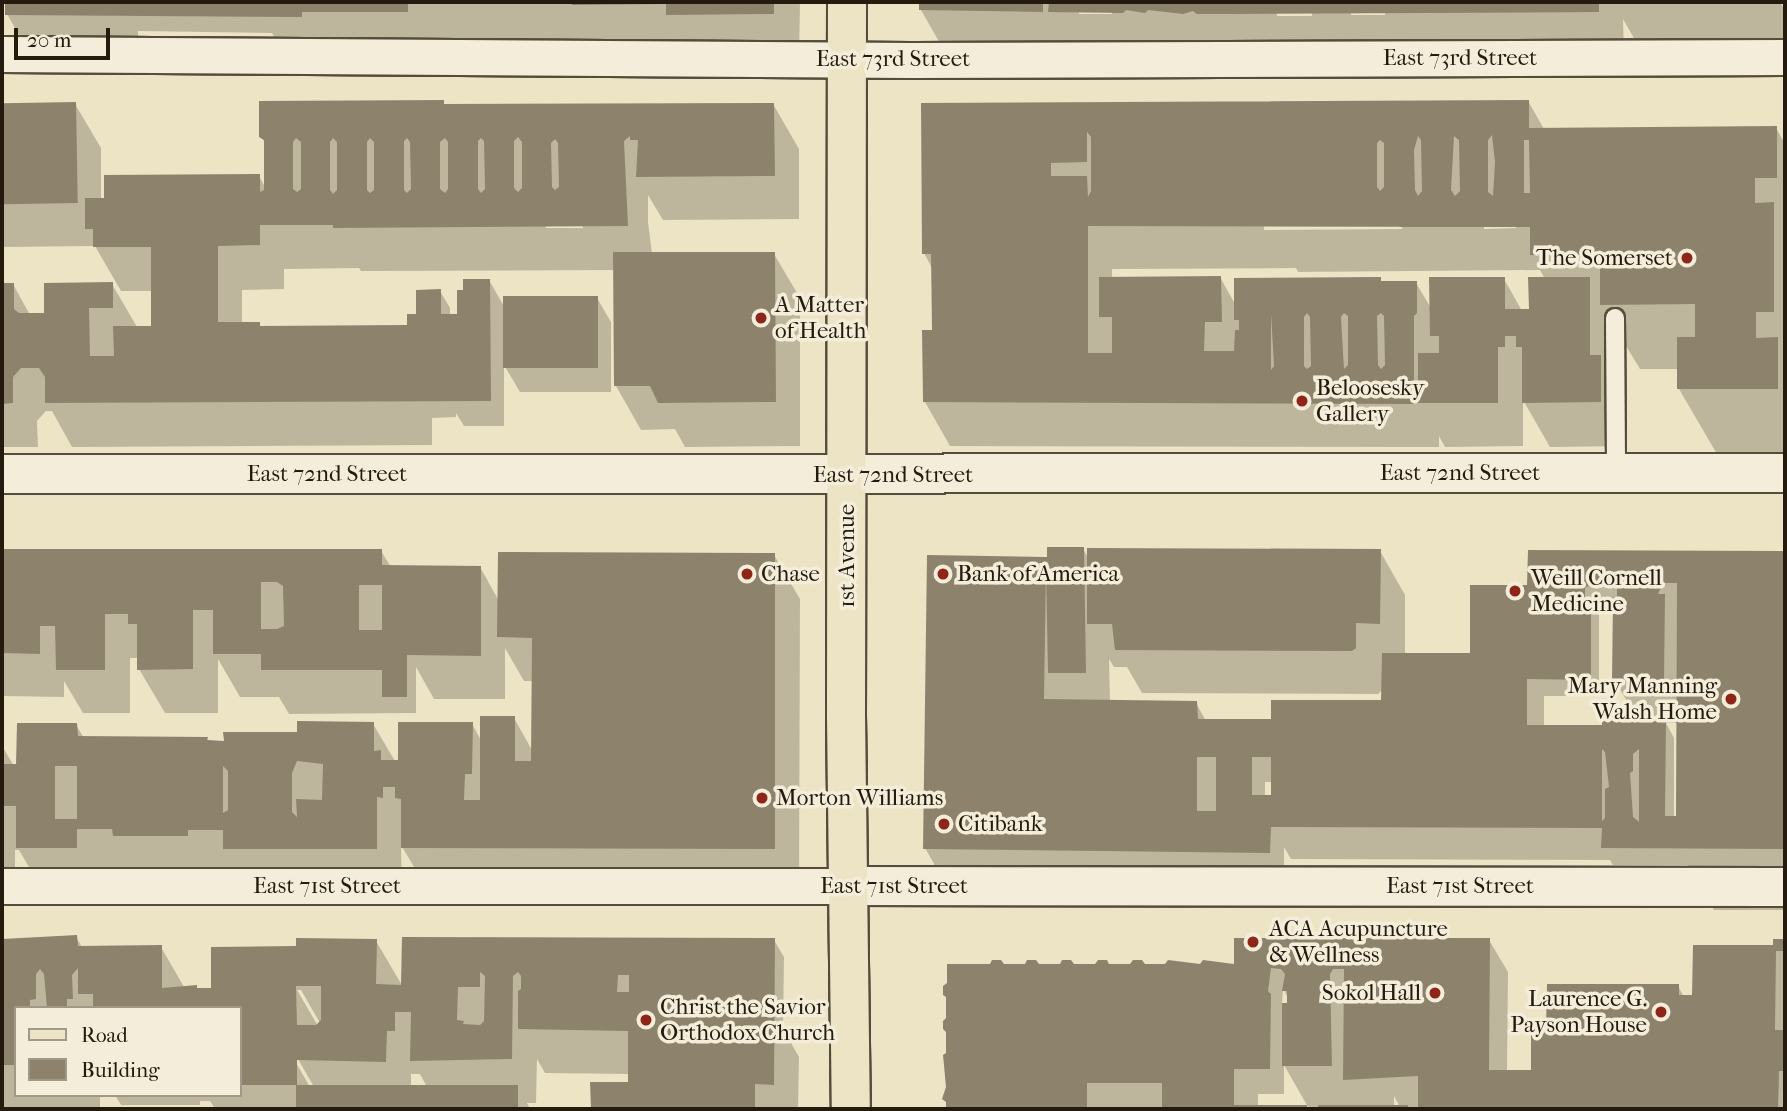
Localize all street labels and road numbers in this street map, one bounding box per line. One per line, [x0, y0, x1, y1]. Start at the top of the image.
street label: East 73rd Street [1383, 44, 1537, 72]
street label: East 73rd Street [816, 45, 970, 73]
street label: East 72nd Street [1380, 459, 1540, 487]
street label: East 72nd Street [247, 460, 407, 488]
street label: East 72nd Street [813, 461, 973, 489]
street label: 1st Avenue [833, 504, 861, 608]
street label: East 71st Street [253, 872, 401, 900]
street label: East 71st Street [820, 872, 968, 900]
street label: East 71st Street [1386, 872, 1534, 900]

